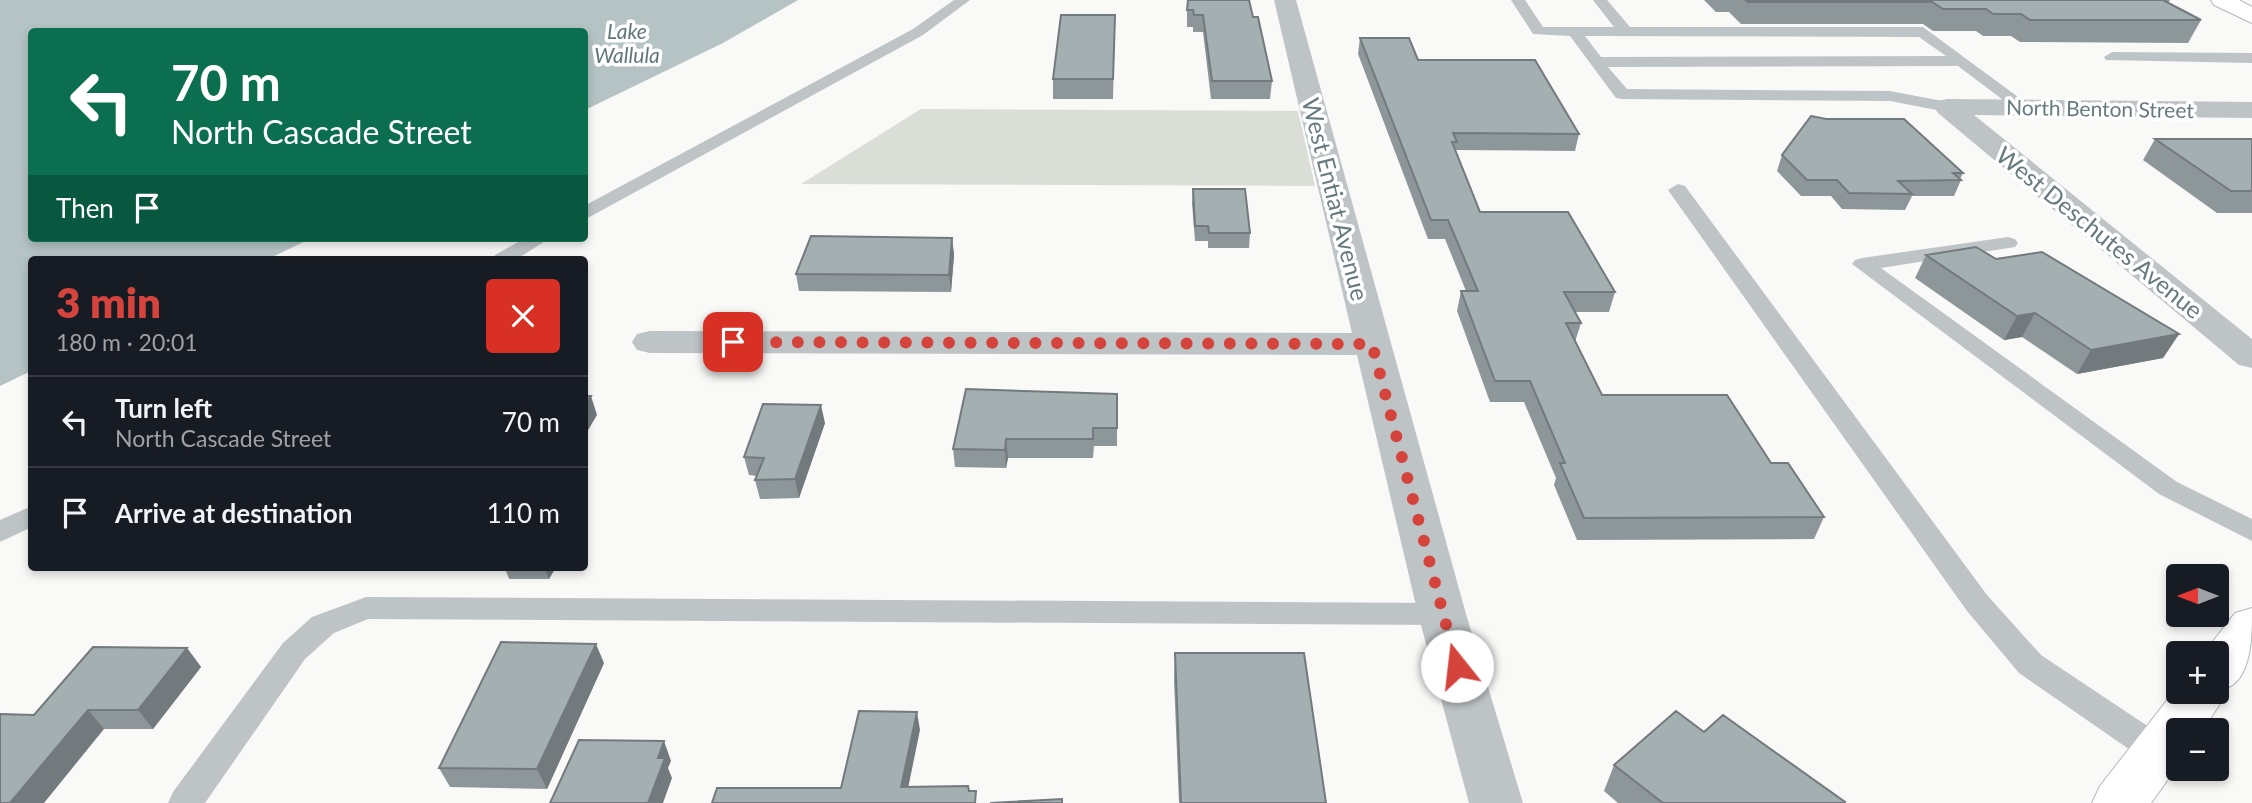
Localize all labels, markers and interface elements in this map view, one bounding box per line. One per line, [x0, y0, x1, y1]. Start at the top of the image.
water label: Lake Wallula [594, 18, 660, 67]
text: 70 m [171, 53, 281, 111]
icon: left [56, 56, 147, 147]
street label: North Benton Street [2006, 94, 2195, 122]
street label: West Entiat Avenue [1297, 95, 1375, 303]
text: North Cascade Street [171, 112, 472, 151]
street label: West Deschutes Avenue [1991, 140, 2209, 324]
icon: arrive [128, 189, 166, 227]
text: Then [56, 192, 114, 224]
text: 3 min [56, 277, 161, 327]
button: close [486, 279, 560, 353]
pin [703, 312, 763, 372]
icon: arrive [714, 323, 752, 361]
text: 180 m · 20:01 [56, 328, 198, 356]
text: Turn left [115, 392, 212, 424]
icon: left [56, 403, 94, 441]
text: 70 m [502, 406, 560, 438]
text: North Cascade Street [115, 424, 331, 452]
icon: arrive [56, 494, 94, 532]
text: Arrive at destination [115, 497, 352, 529]
text: 110 m [487, 497, 560, 529]
north arrow [2166, 564, 2230, 626]
map controls [2166, 564, 2229, 781]
position arrow [1420, 629, 1494, 703]
button: + [2166, 641, 2229, 704]
button: − [2166, 718, 2229, 781]

